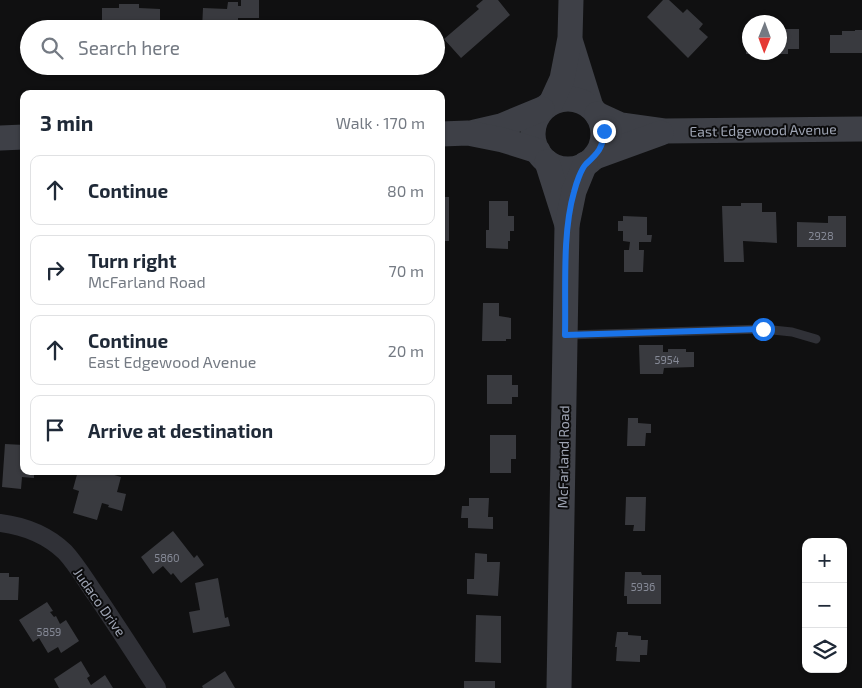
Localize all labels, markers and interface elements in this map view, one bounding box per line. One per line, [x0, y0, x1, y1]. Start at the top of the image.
north arrow [742, 15, 787, 60]
search box [20, 20, 445, 75]
icon: search [38, 34, 66, 62]
text: Search here [78, 36, 180, 59]
text: 3 min [40, 110, 93, 135]
text: Walk · 170 m [336, 113, 425, 132]
route end [593, 120, 616, 143]
street label: East Edgewood Avenue [689, 120, 837, 140]
icon: ahead [41, 176, 69, 204]
text: Continue [88, 179, 168, 202]
text: 80 m [387, 181, 424, 200]
house number: 2928 [808, 229, 834, 242]
text: Turn right [88, 249, 176, 272]
icon: right [41, 256, 69, 284]
text: 70 m [389, 261, 424, 280]
text: McFarland Road [88, 272, 206, 291]
route start [752, 318, 775, 341]
text: Continue [88, 329, 168, 352]
icon: ahead [41, 336, 69, 364]
text: 20 m [388, 341, 424, 360]
text: East Edgewood Avenue [88, 352, 256, 371]
house number: 5954 [655, 353, 680, 366]
street label: McFarland Road [554, 405, 572, 509]
icon: arrive [41, 416, 69, 444]
text: Arrive at destination [88, 419, 273, 442]
map controls [802, 538, 847, 673]
button: + [802, 538, 847, 583]
house number: 5860 [154, 551, 180, 564]
street label: Judaco Drive [70, 565, 130, 639]
house number: 5936 [631, 580, 655, 593]
button: − [802, 583, 847, 628]
house number: 5859 [37, 625, 61, 638]
button: layers [802, 628, 847, 673]

